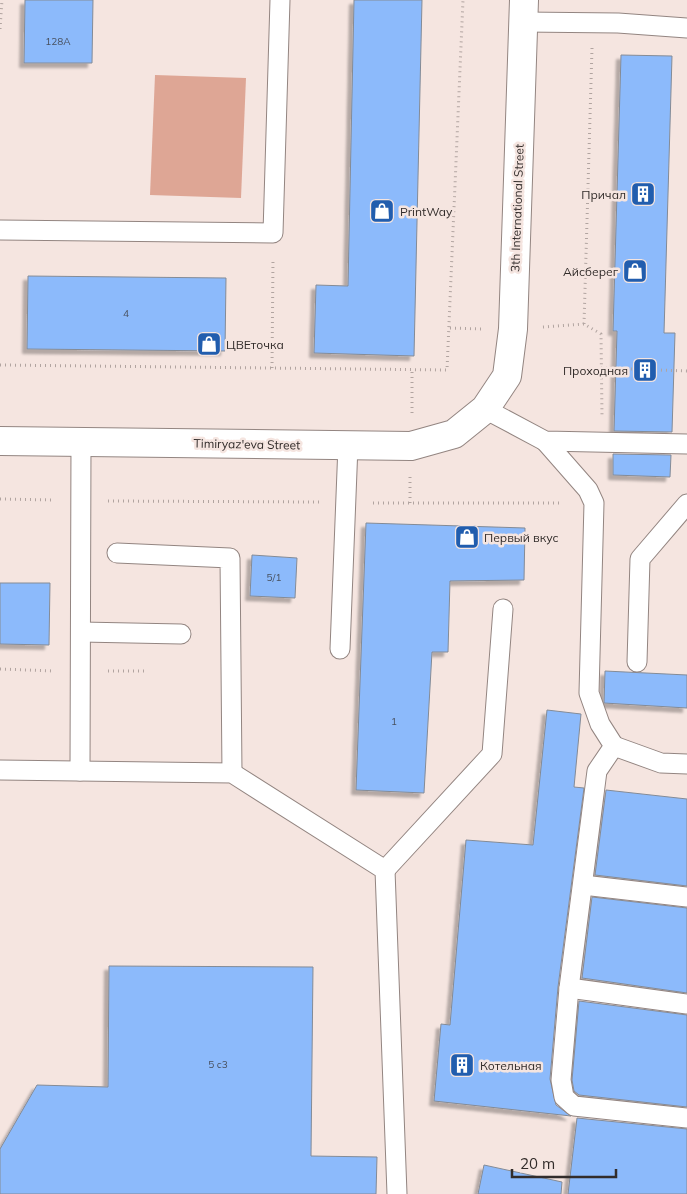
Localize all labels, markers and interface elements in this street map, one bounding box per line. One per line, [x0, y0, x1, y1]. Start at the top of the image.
house number: 128А [45, 35, 71, 48]
street label: 3th International Street [507, 144, 527, 272]
building icon: Причал [630, 181, 656, 207]
place label: Причал [581, 187, 626, 202]
shop icon: PrintWay [369, 198, 395, 224]
place label: PrintWay [400, 204, 453, 219]
shop icon: Айсберег [622, 258, 648, 284]
place label: Айсберег [563, 264, 619, 279]
house number: 4 [123, 307, 129, 320]
shop icon: ЦВЕточка [196, 331, 222, 357]
place label: ЦВЕточка [226, 337, 284, 352]
building icon: Проходная [632, 357, 658, 383]
place label: Проходная [563, 363, 628, 378]
street label: Timiryaz'eva Street [193, 436, 301, 452]
shop icon: Первый вкус [454, 524, 480, 550]
place label: Первый вкус [484, 530, 559, 545]
house number: 5/1 [267, 571, 281, 584]
house number: 1 [391, 715, 397, 728]
building icon: Котельная [449, 1052, 475, 1078]
house number: 5 с3 [208, 1058, 228, 1071]
place label: Котельная [480, 1058, 542, 1073]
scale bar [512, 1146, 616, 1178]
text: 20 m [520, 1154, 555, 1173]

